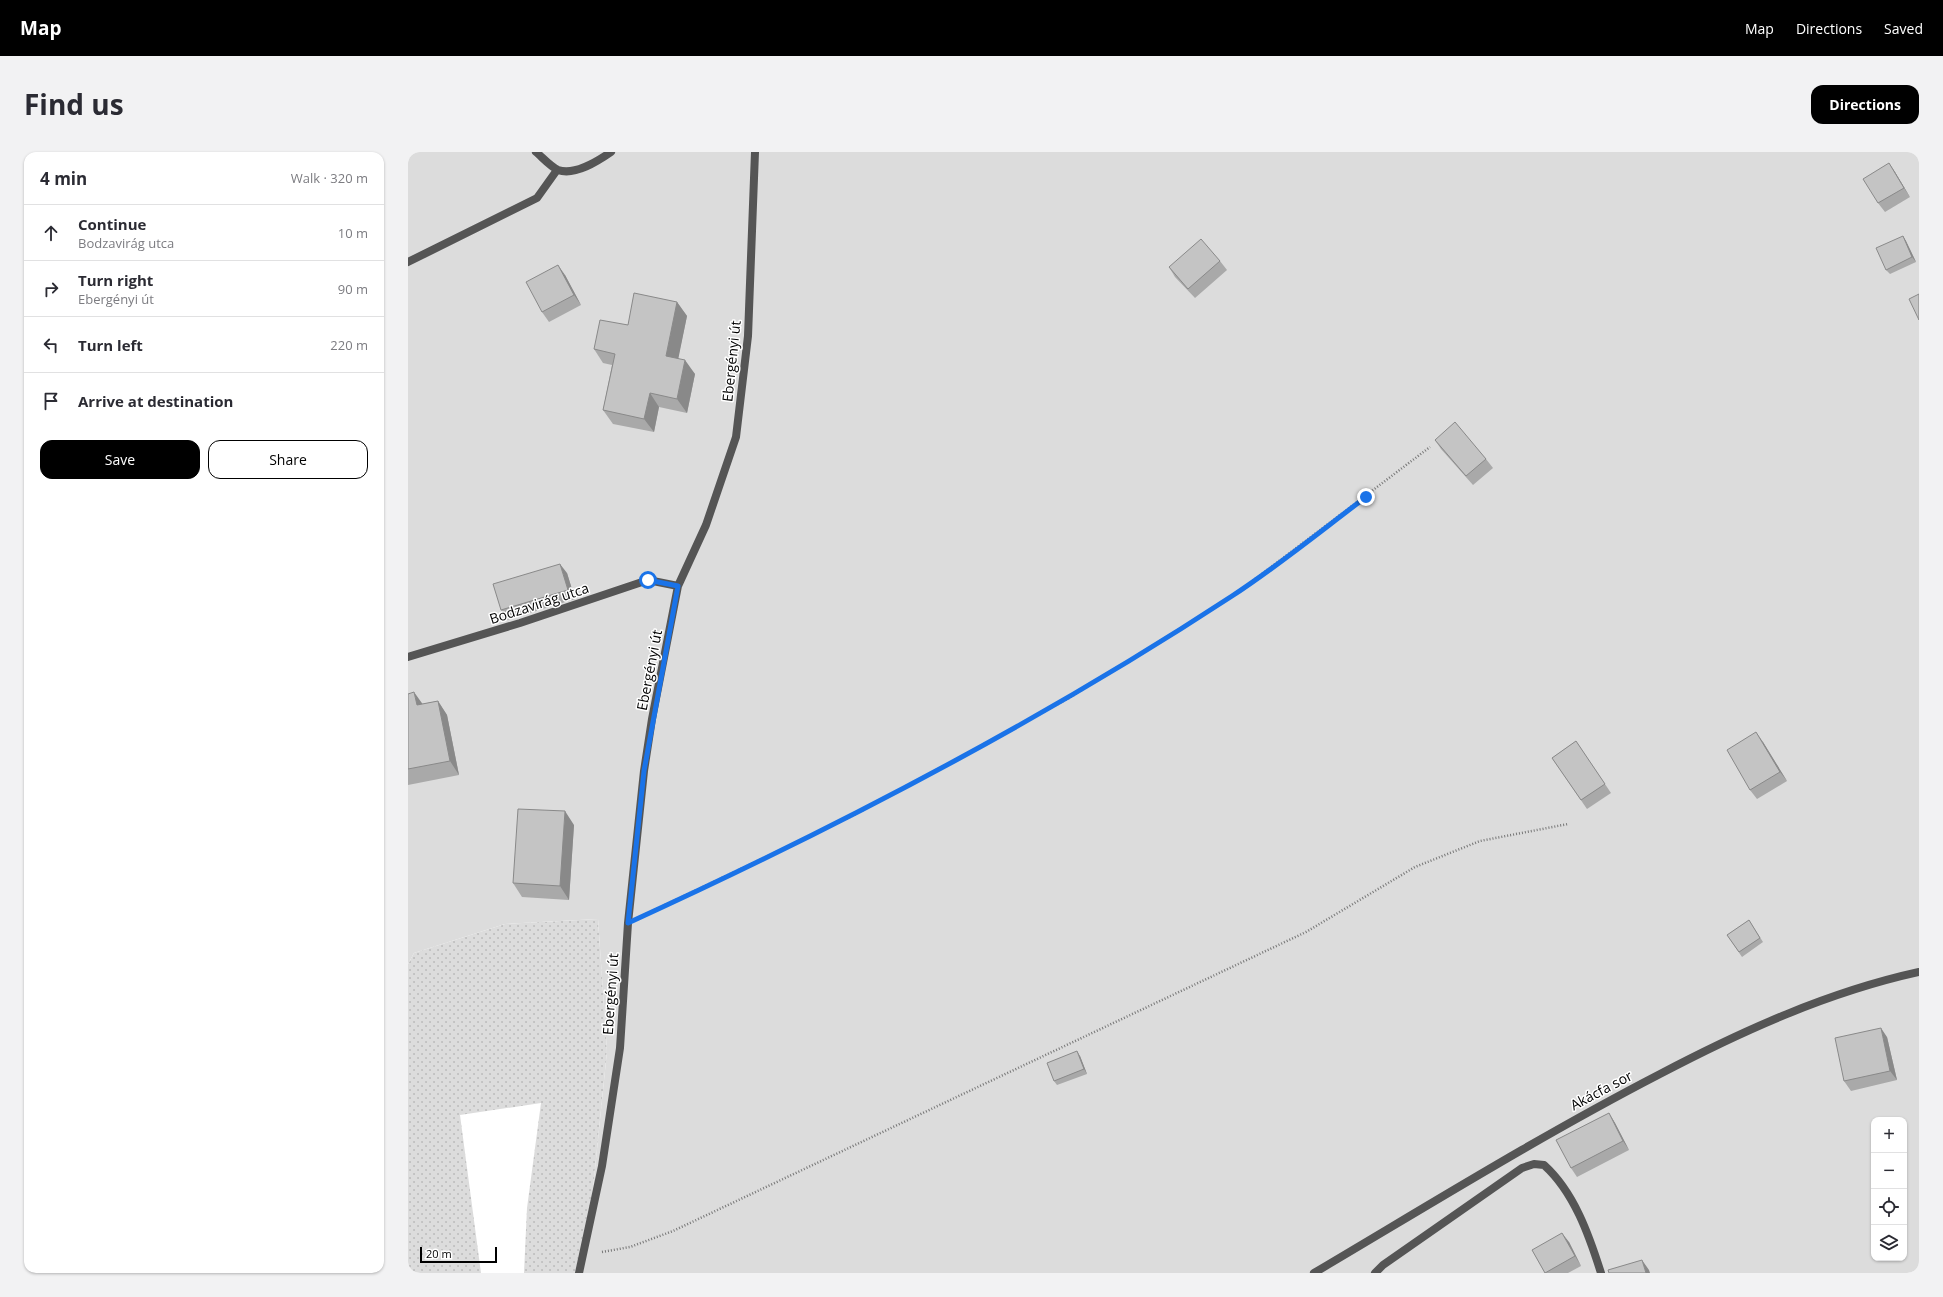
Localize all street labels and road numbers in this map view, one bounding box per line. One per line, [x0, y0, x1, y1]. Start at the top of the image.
street label: Ebergényi út [717, 319, 745, 403]
street label: Bodzavirág utca [487, 578, 591, 628]
street label: Ebergényi út [632, 628, 666, 712]
street label: Ebergényi út [598, 953, 622, 1035]
street label: Akácfa sor [1567, 1066, 1636, 1114]

